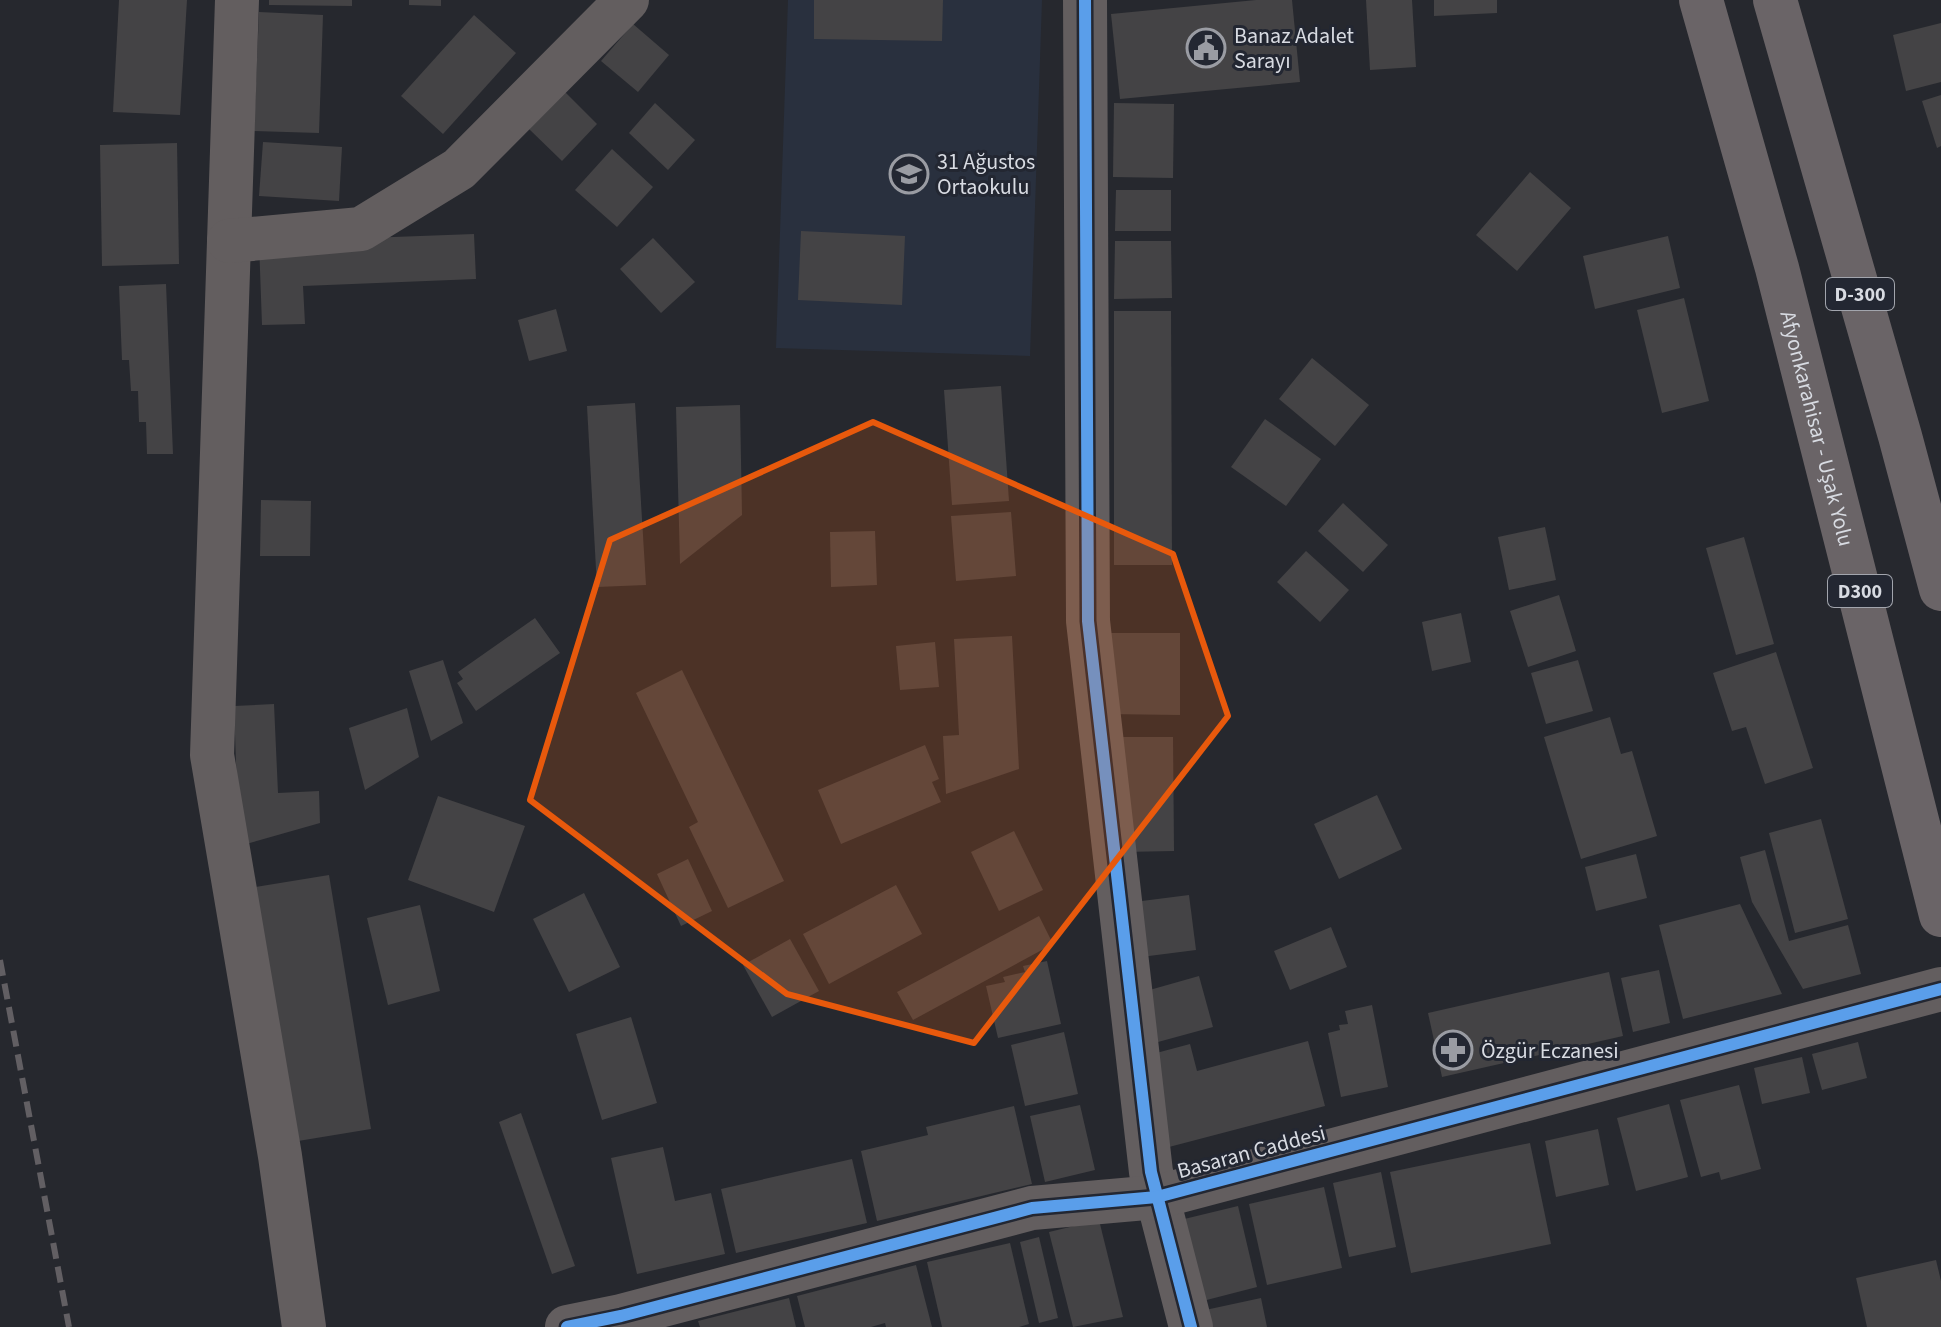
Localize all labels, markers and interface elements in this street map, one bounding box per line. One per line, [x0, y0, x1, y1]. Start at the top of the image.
place label: Banaz Adalet Sarayı [1234, 20, 1354, 77]
public building icon: Banaz Adalet Sarayı [1185, 27, 1227, 69]
place label: 31 Ağustos Ortaokulu [937, 146, 1035, 203]
school or university icon: 31 Ağustos Ortaokulu [888, 153, 930, 195]
road number: D-300 [1826, 278, 1894, 310]
street label: Afyonkarahisar - Uşak Yolu [1771, 307, 1862, 550]
road number: D300 [1828, 575, 1892, 607]
pharmacy icon: Özgür Eczanesi [1432, 1029, 1474, 1071]
place label: Özgür Eczanesi [1481, 1035, 1619, 1067]
street label: Basaran Caddesi [1173, 1117, 1329, 1187]

